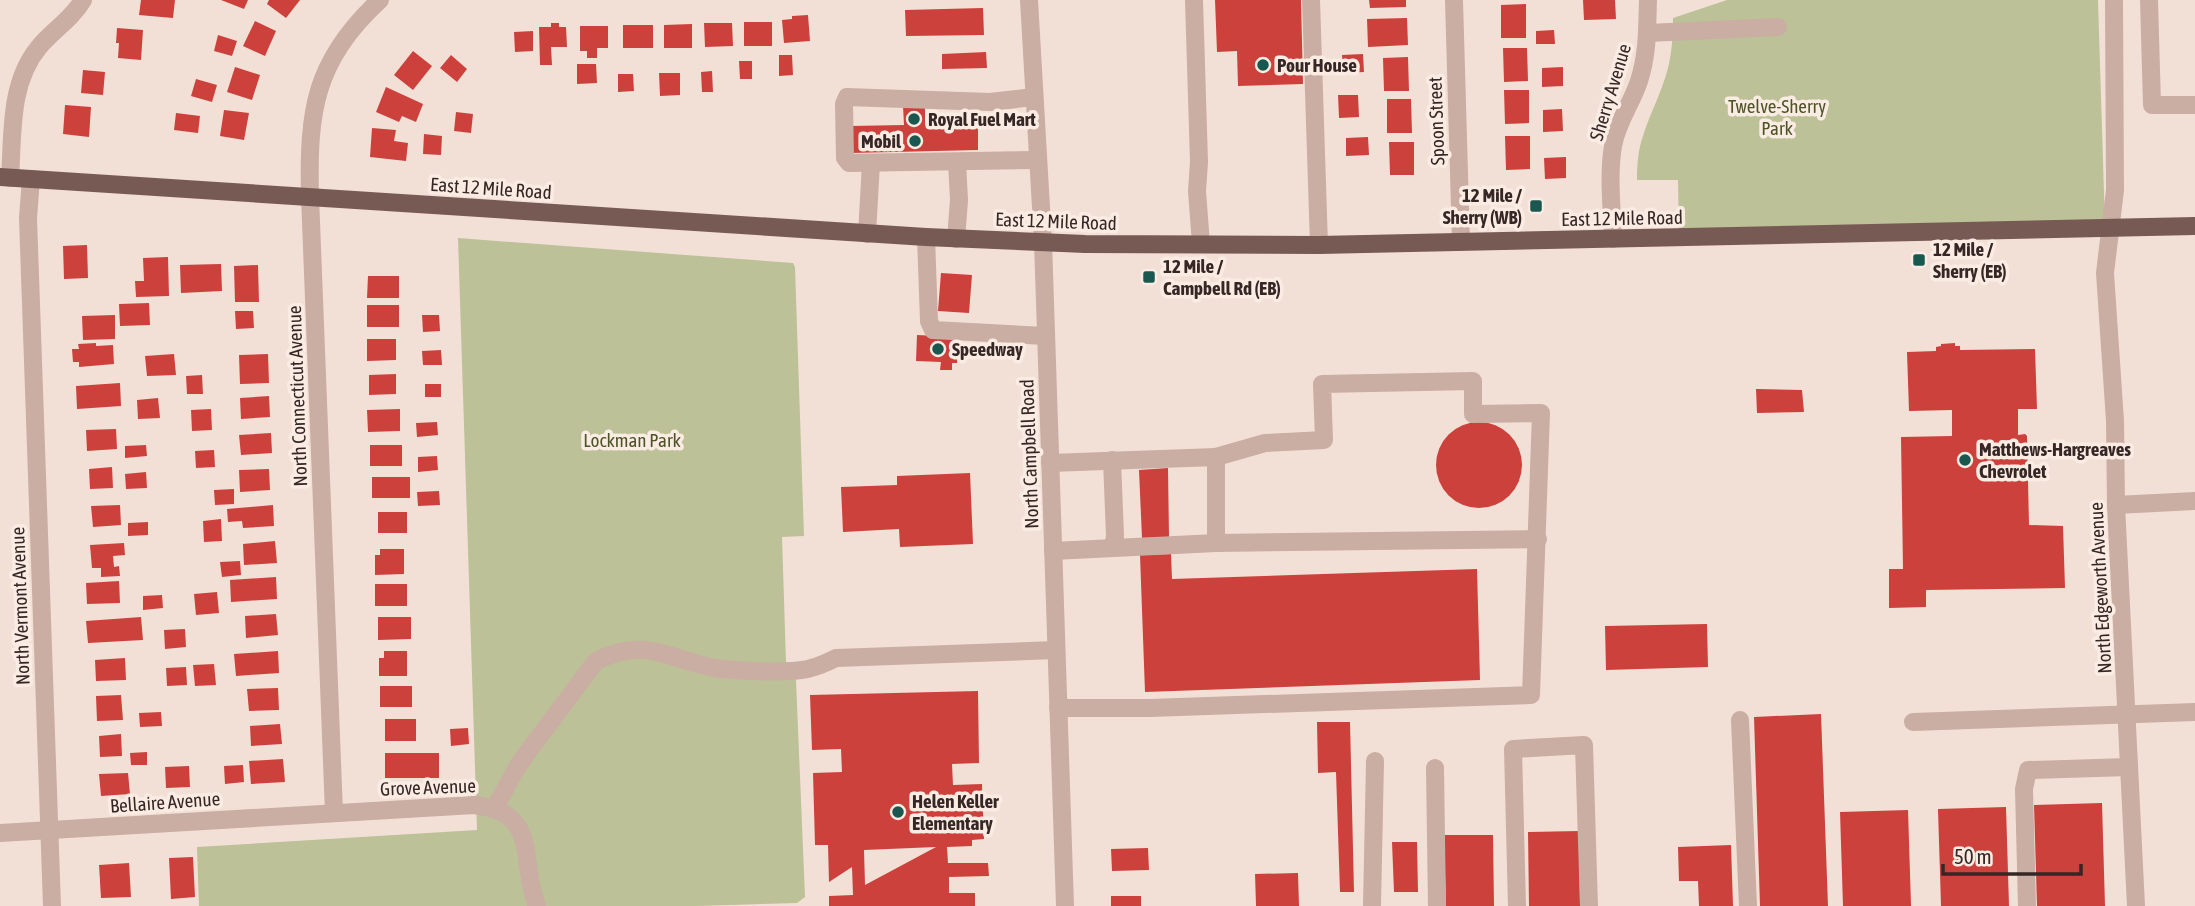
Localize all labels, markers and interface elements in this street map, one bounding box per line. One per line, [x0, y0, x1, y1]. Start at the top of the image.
street label: Sherry Avenue [1585, 41, 1635, 143]
place label: Pour House [1277, 54, 1357, 76]
marker: Pour House [1255, 57, 1271, 73]
street label: Spoon Street [1423, 76, 1449, 166]
park label: Twelve-Sherry Park [1728, 95, 1826, 139]
place label: Royal Fuel Mart [928, 108, 1036, 130]
marker: Royal Fuel Mart [906, 111, 922, 127]
place label: Mobil [861, 130, 902, 152]
marker: Mobil [907, 133, 923, 149]
street label: East 12 Mile Road [430, 173, 552, 203]
place label: 12 Mile / Sherry (WB) [1443, 184, 1523, 228]
marker: 12 Mile / Sherry (WB) [1528, 198, 1544, 214]
street label: East 12 Mile Road [1561, 206, 1683, 230]
street label: East 12 Mile Road [995, 208, 1117, 234]
place label: 12 Mile / Sherry (EB) [1933, 238, 2007, 282]
marker: 12 Mile / Sherry (EB) [1911, 252, 1927, 268]
place label: 12 Mile / Campbell Rd (EB) [1163, 255, 1281, 299]
marker: 12 Mile / Campbell Rd (EB) [1141, 269, 1157, 285]
street label: North Connecticut Avenue [283, 305, 311, 487]
place label: Speedway [952, 338, 1023, 360]
marker: Speedway [930, 341, 946, 357]
street label: North Campbell Road [1015, 379, 1043, 529]
park label: Lockman Park [583, 429, 682, 451]
place label: Matthews-Hargreaves Chevrolet [1979, 438, 2131, 482]
marker: Matthews-Hargreaves Chevrolet [1957, 452, 1973, 468]
street label: North Edgeworth Avenue [2085, 502, 2115, 674]
street label: North Vermont Avenue [6, 527, 34, 685]
street label: Grove Avenue [380, 774, 476, 800]
street label: Bellaire Avenue [109, 787, 221, 817]
place label: Helen Keller Elementary [912, 790, 999, 834]
marker: Helen Keller Elementary [890, 804, 906, 820]
scale bar [1943, 832, 2081, 876]
text: 50 m [1954, 844, 1992, 868]

